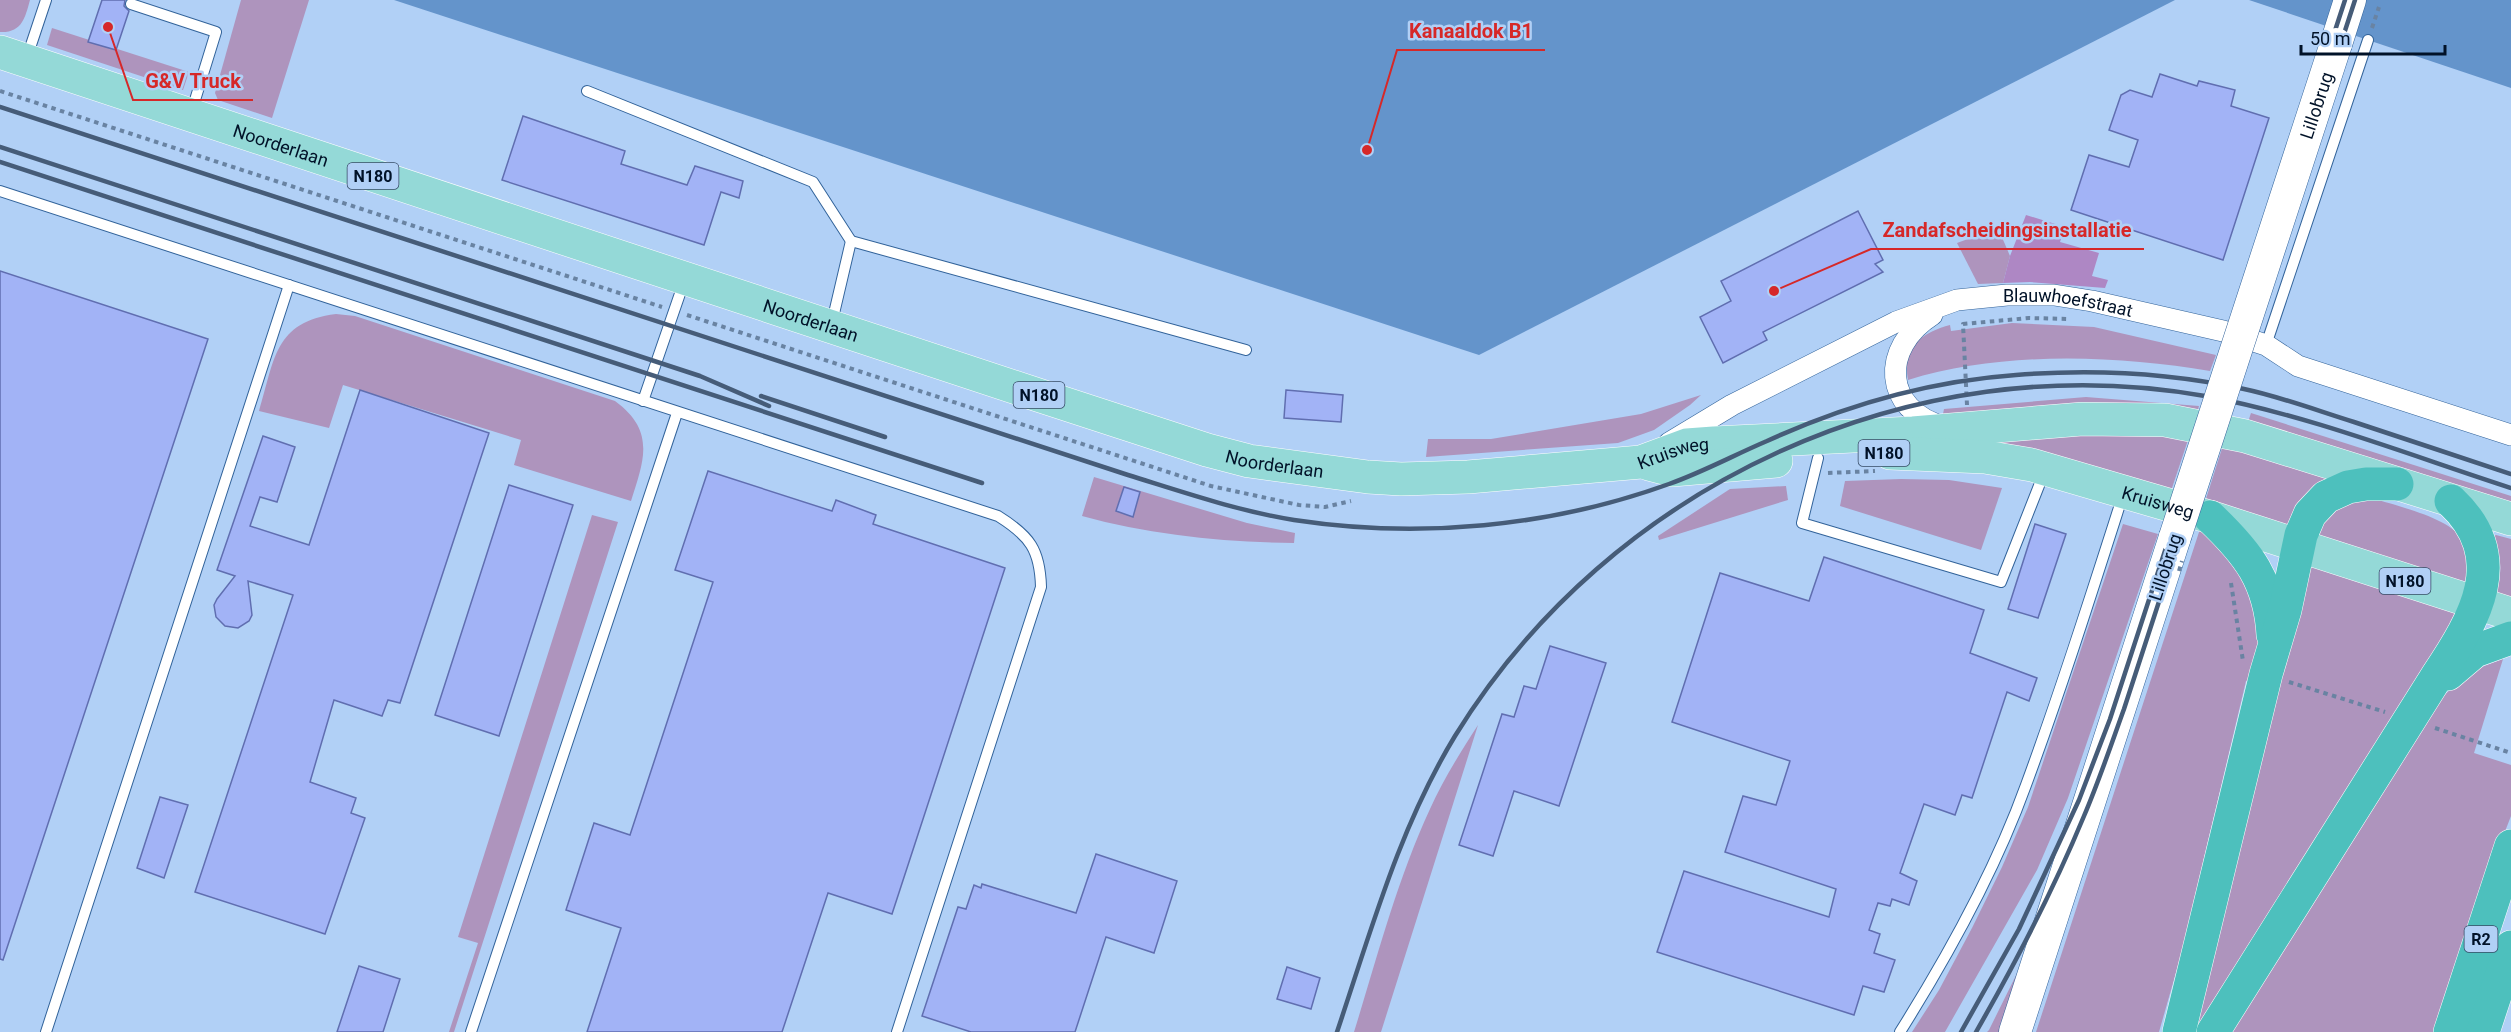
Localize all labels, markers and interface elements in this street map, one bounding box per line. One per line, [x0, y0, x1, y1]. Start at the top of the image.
callout: Kanaaldok B1 [1397, 12, 1545, 50]
scale bar [2301, 18, 2445, 56]
text: Kanaaldok B1 [1409, 19, 1533, 43]
text: 50 m [2310, 28, 2350, 49]
callout: G&V Truck [133, 62, 253, 100]
text: G&V Truck [145, 69, 241, 93]
street label: Lillobrug [2295, 69, 2337, 142]
street label: Noorderlaan [231, 119, 331, 170]
road number: N180 [348, 163, 398, 189]
callout: Zandafscheidingsinstallatie [1871, 211, 2144, 249]
text: Zandafscheidingsinstallatie [1882, 218, 2132, 242]
street label: Blauwhoefstraat [2003, 284, 2135, 321]
street label: Noorderlaan [761, 294, 861, 345]
road number: N180 [1014, 382, 1064, 408]
street label: Kruisweg [1634, 433, 1710, 473]
road number: N180 [1858, 440, 1910, 466]
street label: Noorderlaan [1223, 445, 1325, 481]
street label: Kruisweg [2119, 481, 2197, 522]
street label: Lillobrug [2144, 531, 2186, 603]
road number: N180 [2380, 568, 2430, 594]
road number: R2 [2464, 926, 2498, 952]

